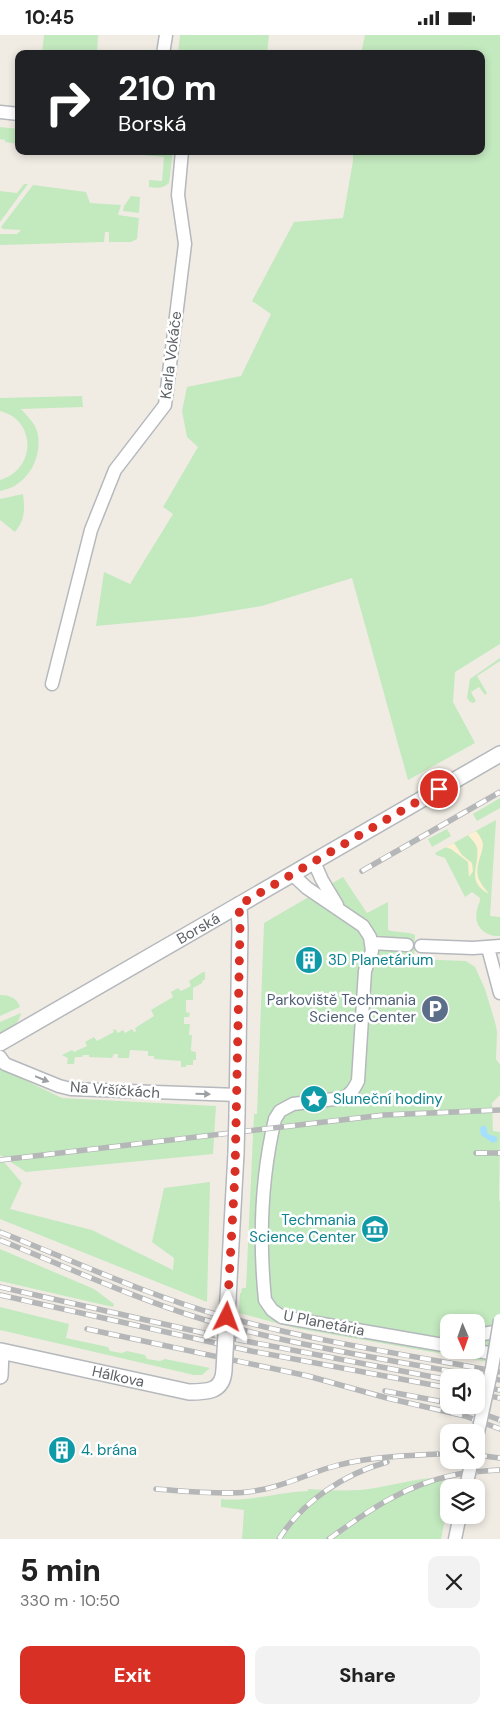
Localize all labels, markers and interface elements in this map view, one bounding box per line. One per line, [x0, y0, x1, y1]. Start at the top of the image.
text: 10:45 [25, 5, 74, 30]
text: 210 m [118, 65, 217, 111]
icon: right [35, 70, 100, 135]
text: Borská [118, 109, 186, 138]
street label: Karla Vokáče [156, 310, 186, 400]
pin [418, 768, 460, 810]
icon: arrive [425, 775, 453, 803]
street label: Borská [173, 908, 223, 949]
building icon: 3D Planetárium [294, 945, 324, 975]
place label: 3D Planetárium [328, 950, 433, 970]
place label: Parkoviště Techmania Science Center [267, 990, 416, 1027]
parking icon: Parkoviště Techmania Science Center [420, 994, 450, 1024]
one-way arrow [35, 1075, 50, 1083]
street label: Na Vršíčkách [69, 1077, 161, 1103]
place icon: Sluneční hodiny [299, 1084, 329, 1114]
place label: Sluneční hodiny [333, 1089, 443, 1109]
one-way arrow [195, 1091, 211, 1099]
place label: Techmania Science Center [249, 1210, 356, 1247]
museum icon: Techmania Science Center [360, 1214, 390, 1244]
position arrow [200, 1290, 252, 1342]
street label: U Planetária [282, 1305, 366, 1341]
north arrow [440, 1314, 485, 1359]
map controls [440, 1314, 485, 1524]
street label: Hálkova [90, 1361, 146, 1392]
button: sound [440, 1369, 485, 1414]
button: search [440, 1424, 485, 1469]
building icon: 4. brána [47, 1435, 77, 1465]
place label: 4. brána [81, 1440, 137, 1460]
button: layers [440, 1479, 485, 1524]
text: 5 min [20, 1551, 101, 1590]
button: close [428, 1556, 480, 1608]
text: 330 m · 10:50 [20, 1590, 120, 1611]
button: Exit [20, 1646, 245, 1704]
button: Share [255, 1646, 480, 1704]

